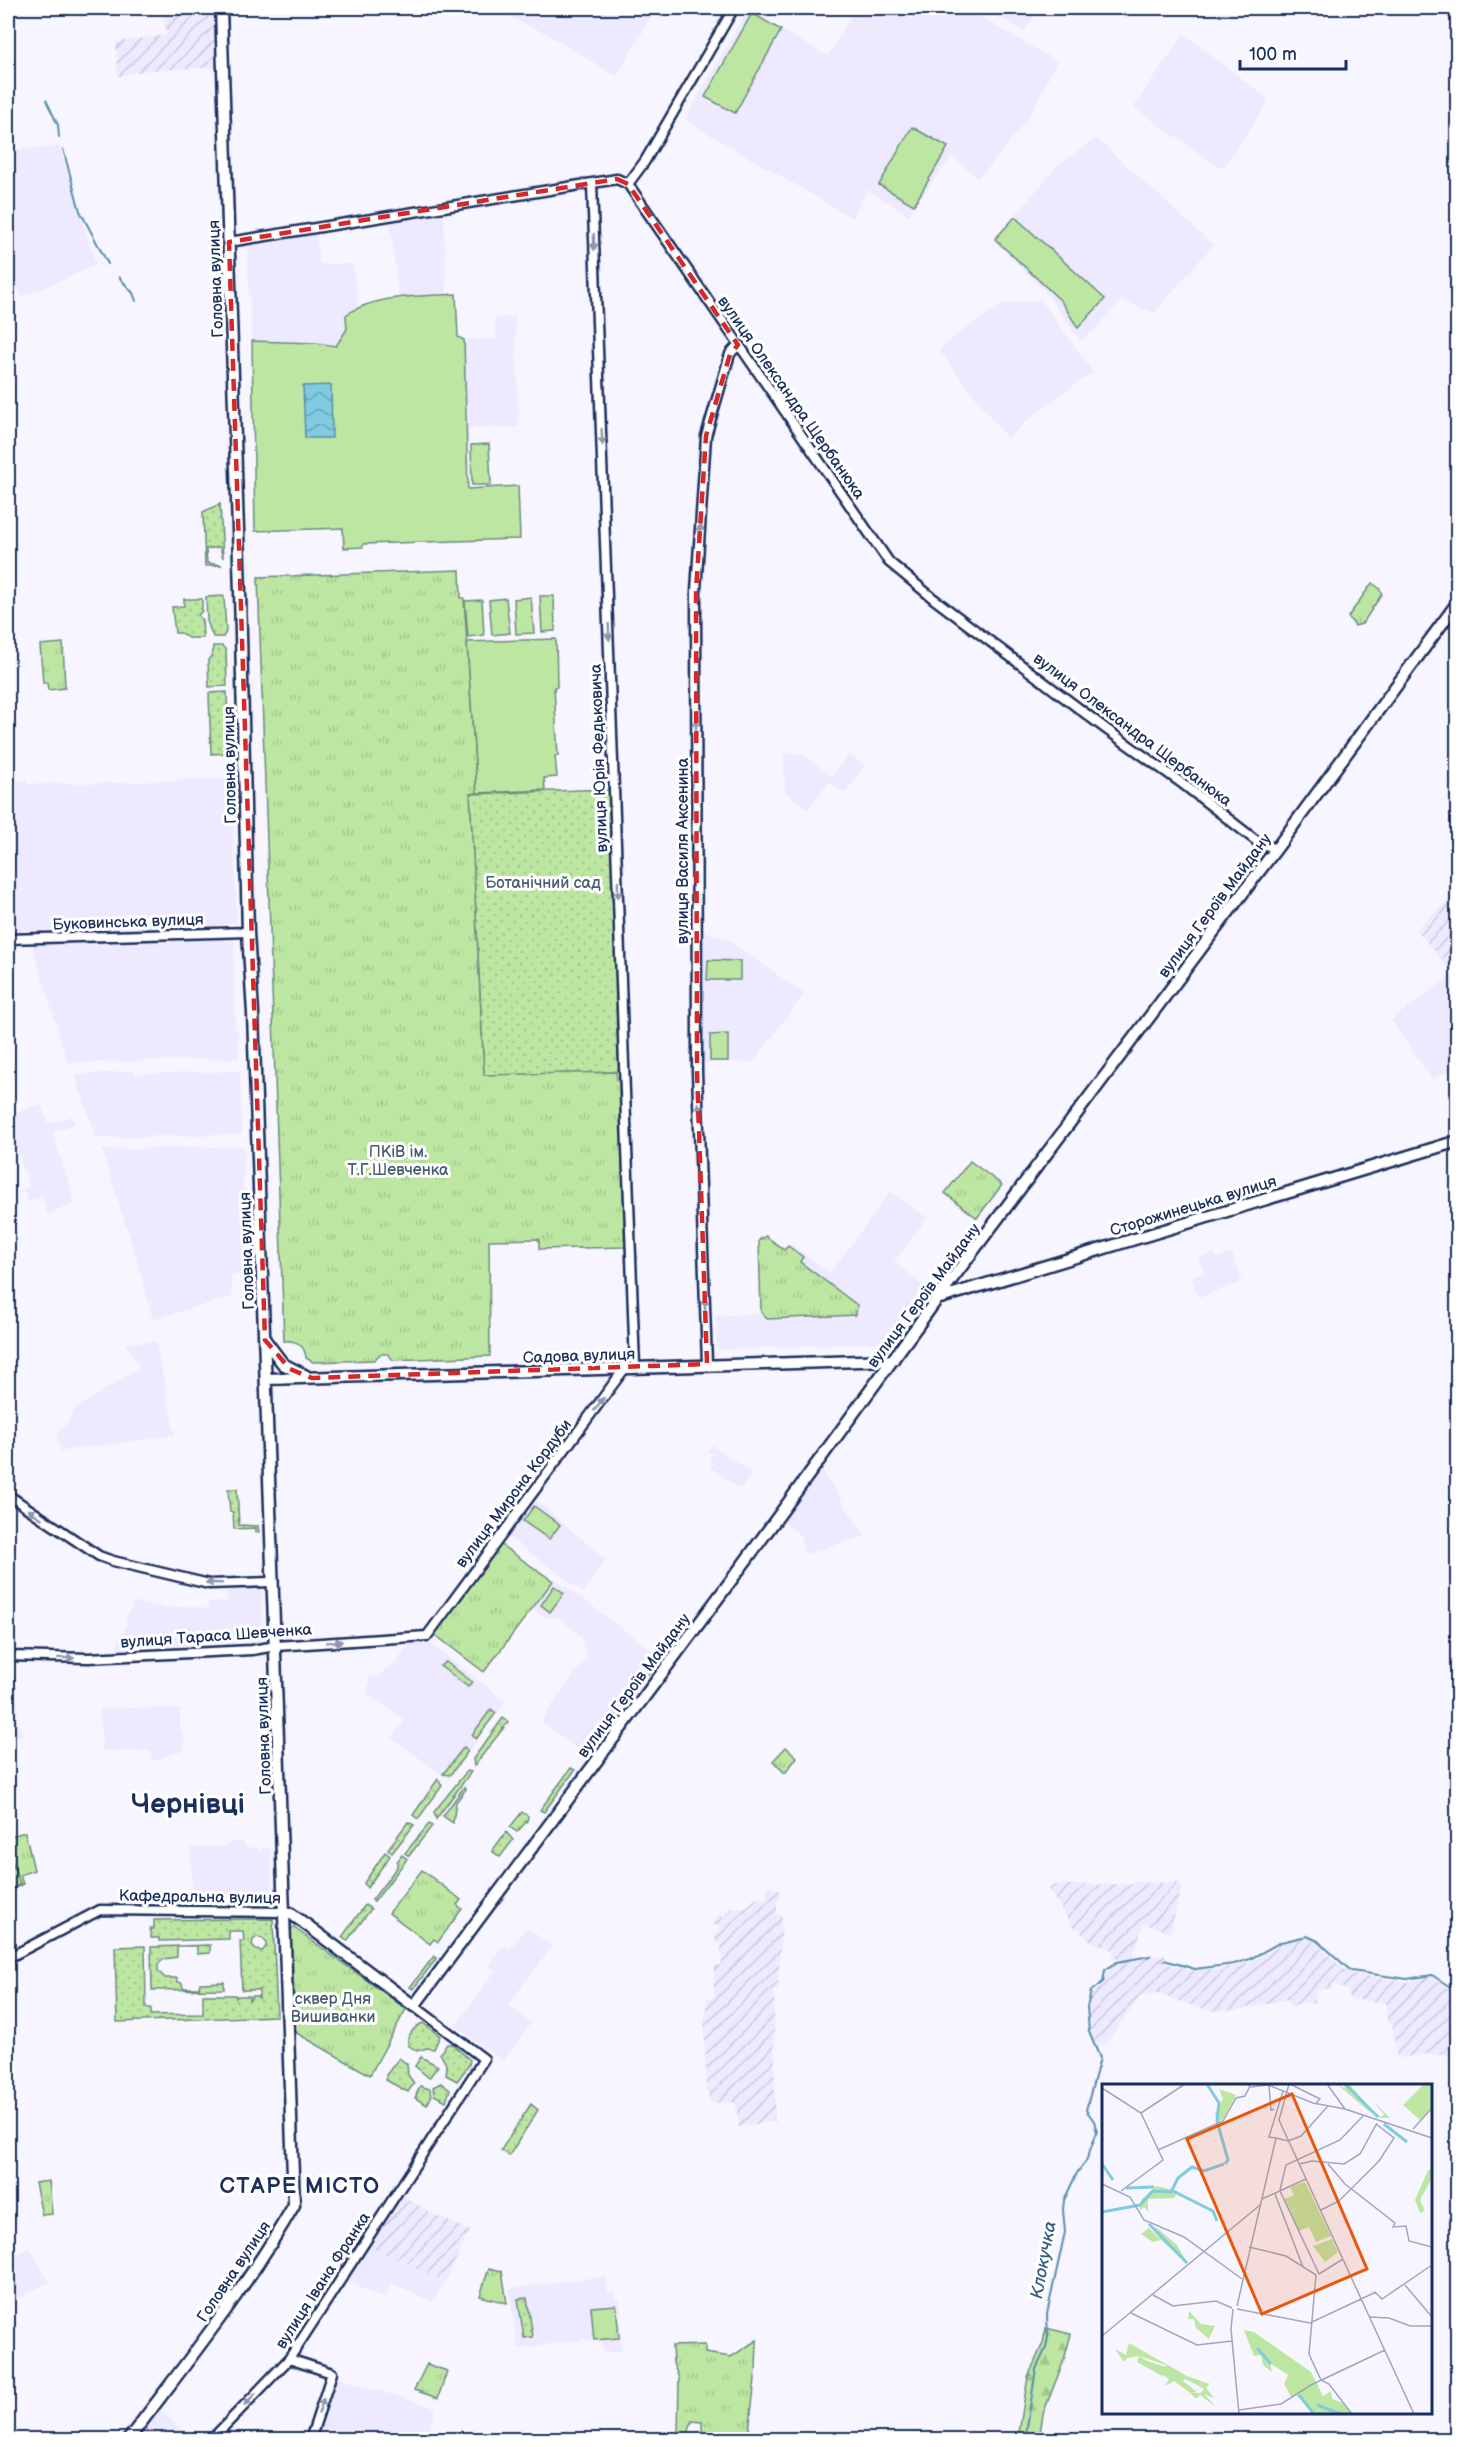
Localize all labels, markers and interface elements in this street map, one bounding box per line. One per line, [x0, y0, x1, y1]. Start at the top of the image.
scale bar [1240, 33, 1346, 71]
text: 100 m [1249, 44, 1297, 65]
street label: Головна вулиця [205, 220, 228, 338]
one-way arrow [589, 233, 598, 252]
street label: вулиця Олександра Щербанюка [713, 293, 869, 503]
one-way arrow [597, 428, 606, 447]
one-way arrow [696, 522, 705, 541]
one-way arrow [604, 623, 613, 642]
street label: вулиця Олександра Щербанюка [1029, 649, 1235, 811]
street label: вулиця Юрія Федьковича [587, 663, 612, 853]
street label: Головна вулиця [220, 706, 241, 824]
one-way arrow [691, 717, 701, 736]
street label: вулиця Василя Аксенина [674, 757, 693, 944]
street label: вулиця Героїв Майдану [1155, 830, 1276, 982]
park label: Ботанічний сад [485, 874, 601, 893]
one-way arrow [613, 880, 622, 899]
street label: Буковинська вулиця [52, 910, 204, 935]
one-way arrow [695, 1101, 704, 1120]
park label: ПКіВ ім. Т.Г.Шевченка [347, 1143, 449, 1180]
street label: Сторожинецька вулиця [1108, 1172, 1279, 1241]
street label: Головна вулиця [236, 1192, 259, 1310]
street label: вулиця Героїв Майдану [864, 1220, 985, 1372]
one-way arrow [700, 1296, 709, 1315]
street label: Садова вулиця [522, 1345, 636, 1368]
one-way arrow [593, 1396, 605, 1412]
street label: вулиця Мирона Кордуби [452, 1416, 576, 1572]
one-way arrow [27, 1508, 43, 1520]
one-way arrow [204, 1578, 223, 1587]
street label: вулиця Героїв Майдану [574, 1610, 695, 1762]
street label: вулиця Тараса Шевченка [120, 1620, 313, 1653]
one-way arrow [325, 1637, 344, 1647]
one-way arrow [56, 1653, 75, 1662]
street label: Головна вулиця [253, 1677, 276, 1795]
district label: Чернівці [131, 1788, 245, 1821]
street label: Кафедральна вулиця [119, 1887, 281, 1908]
park label: сквер Дня Вишиванки [291, 1990, 375, 2027]
inset map [1102, 2084, 1432, 2414]
district label: СТАРЕ МІСТО [219, 2173, 381, 2200]
street label: вулиця Івана Франка [272, 2208, 375, 2353]
street label: Головна вулиця [193, 2218, 275, 2326]
water label: Клокучка [1026, 2220, 1061, 2301]
one-way arrow [244, 2392, 258, 2406]
one-way arrow [317, 2397, 326, 2415]

